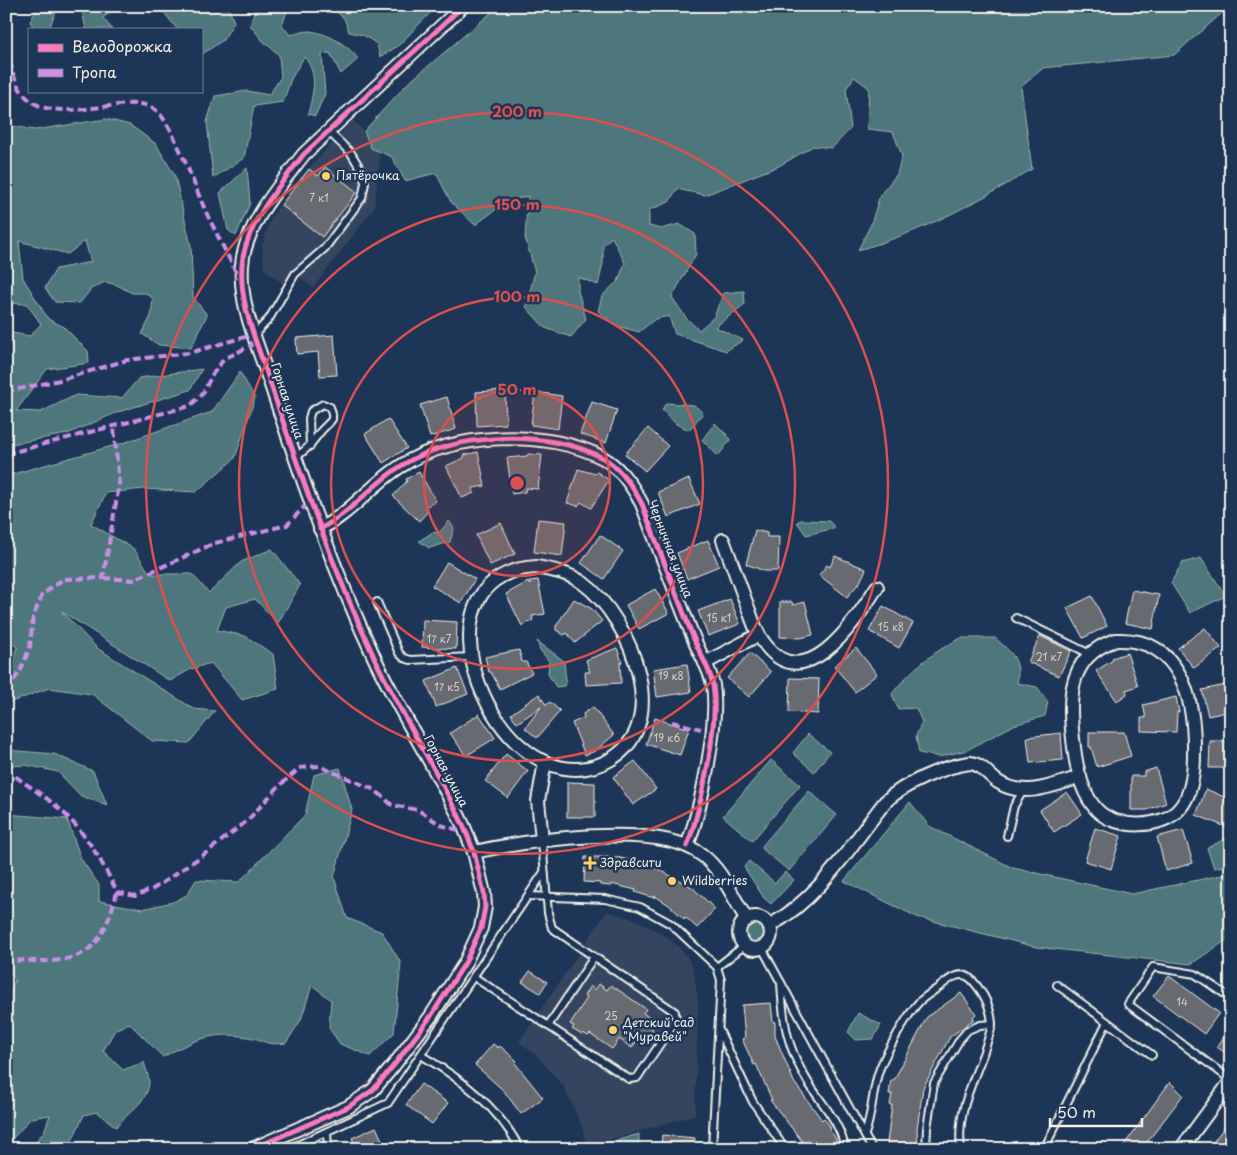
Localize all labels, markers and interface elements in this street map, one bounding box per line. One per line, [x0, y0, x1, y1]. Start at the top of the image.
legend [28, 28, 202, 92]
text: Велодорожка [72, 34, 173, 57]
text: Тропа [72, 60, 117, 83]
text: 200 m [492, 99, 542, 122]
place label: Пятёрочка [336, 166, 400, 184]
marker: Пятёрочка [320, 170, 332, 182]
house number: 7 к1 [309, 190, 329, 205]
text: 150 m [494, 192, 540, 215]
text: 100 m [494, 284, 540, 307]
street label: Горная улица [267, 360, 309, 442]
text: 50 m [498, 377, 536, 400]
centre of rings [508, 474, 526, 492]
street label: Черничная улица [644, 497, 698, 601]
house number: 15 к1 [707, 610, 731, 625]
house number: 15 к8 [878, 619, 904, 634]
house number: 17 к7 [427, 631, 452, 646]
house number: 21 к7 [1036, 649, 1063, 664]
house number: 19 к8 [658, 668, 684, 683]
house number: 17 к5 [434, 679, 460, 694]
house number: 19 к6 [654, 730, 680, 745]
street label: Горная улица [420, 731, 474, 810]
place label: Здравсити [599, 853, 662, 871]
marker: Здравсити [584, 857, 596, 869]
place label: Wildberries [682, 871, 748, 889]
marker: Wildberries [666, 875, 678, 887]
house number: 14 [1176, 994, 1188, 1009]
house number: 25 [604, 1008, 618, 1023]
place label: Детский сад "Муравей" [622, 1013, 694, 1045]
marker: Детский сад "Муравей" [607, 1024, 619, 1036]
scale bar [1050, 1095, 1142, 1127]
text: 50 m [1057, 1100, 1096, 1123]

